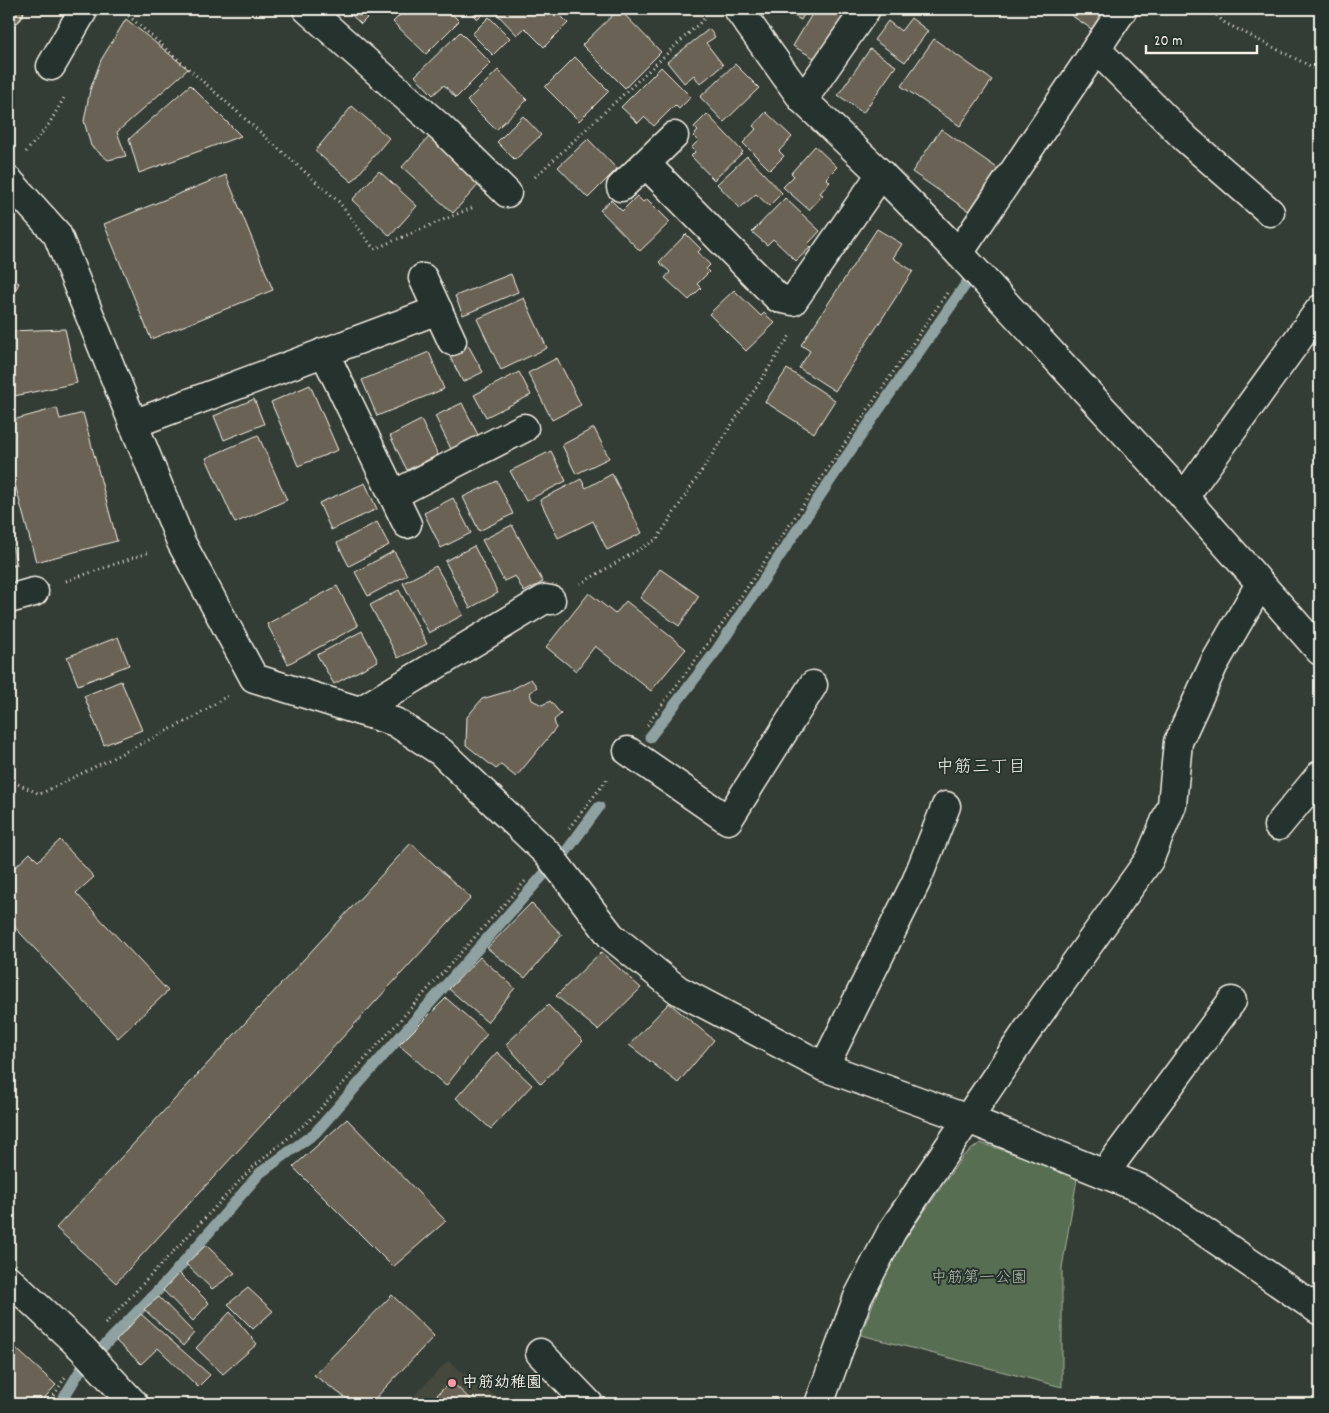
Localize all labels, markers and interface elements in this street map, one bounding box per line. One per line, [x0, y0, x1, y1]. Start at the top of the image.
scale bar [1146, 22, 1258, 54]
text: 20 m [1154, 31, 1182, 53]
district label: 中筋三丁目 [936, 756, 1026, 781]
park label: 中筋第一公園 [931, 1267, 1027, 1290]
place label: 中筋幼稚園 [462, 1372, 542, 1395]
marker: 中筋幼稚園 [446, 1377, 458, 1389]

